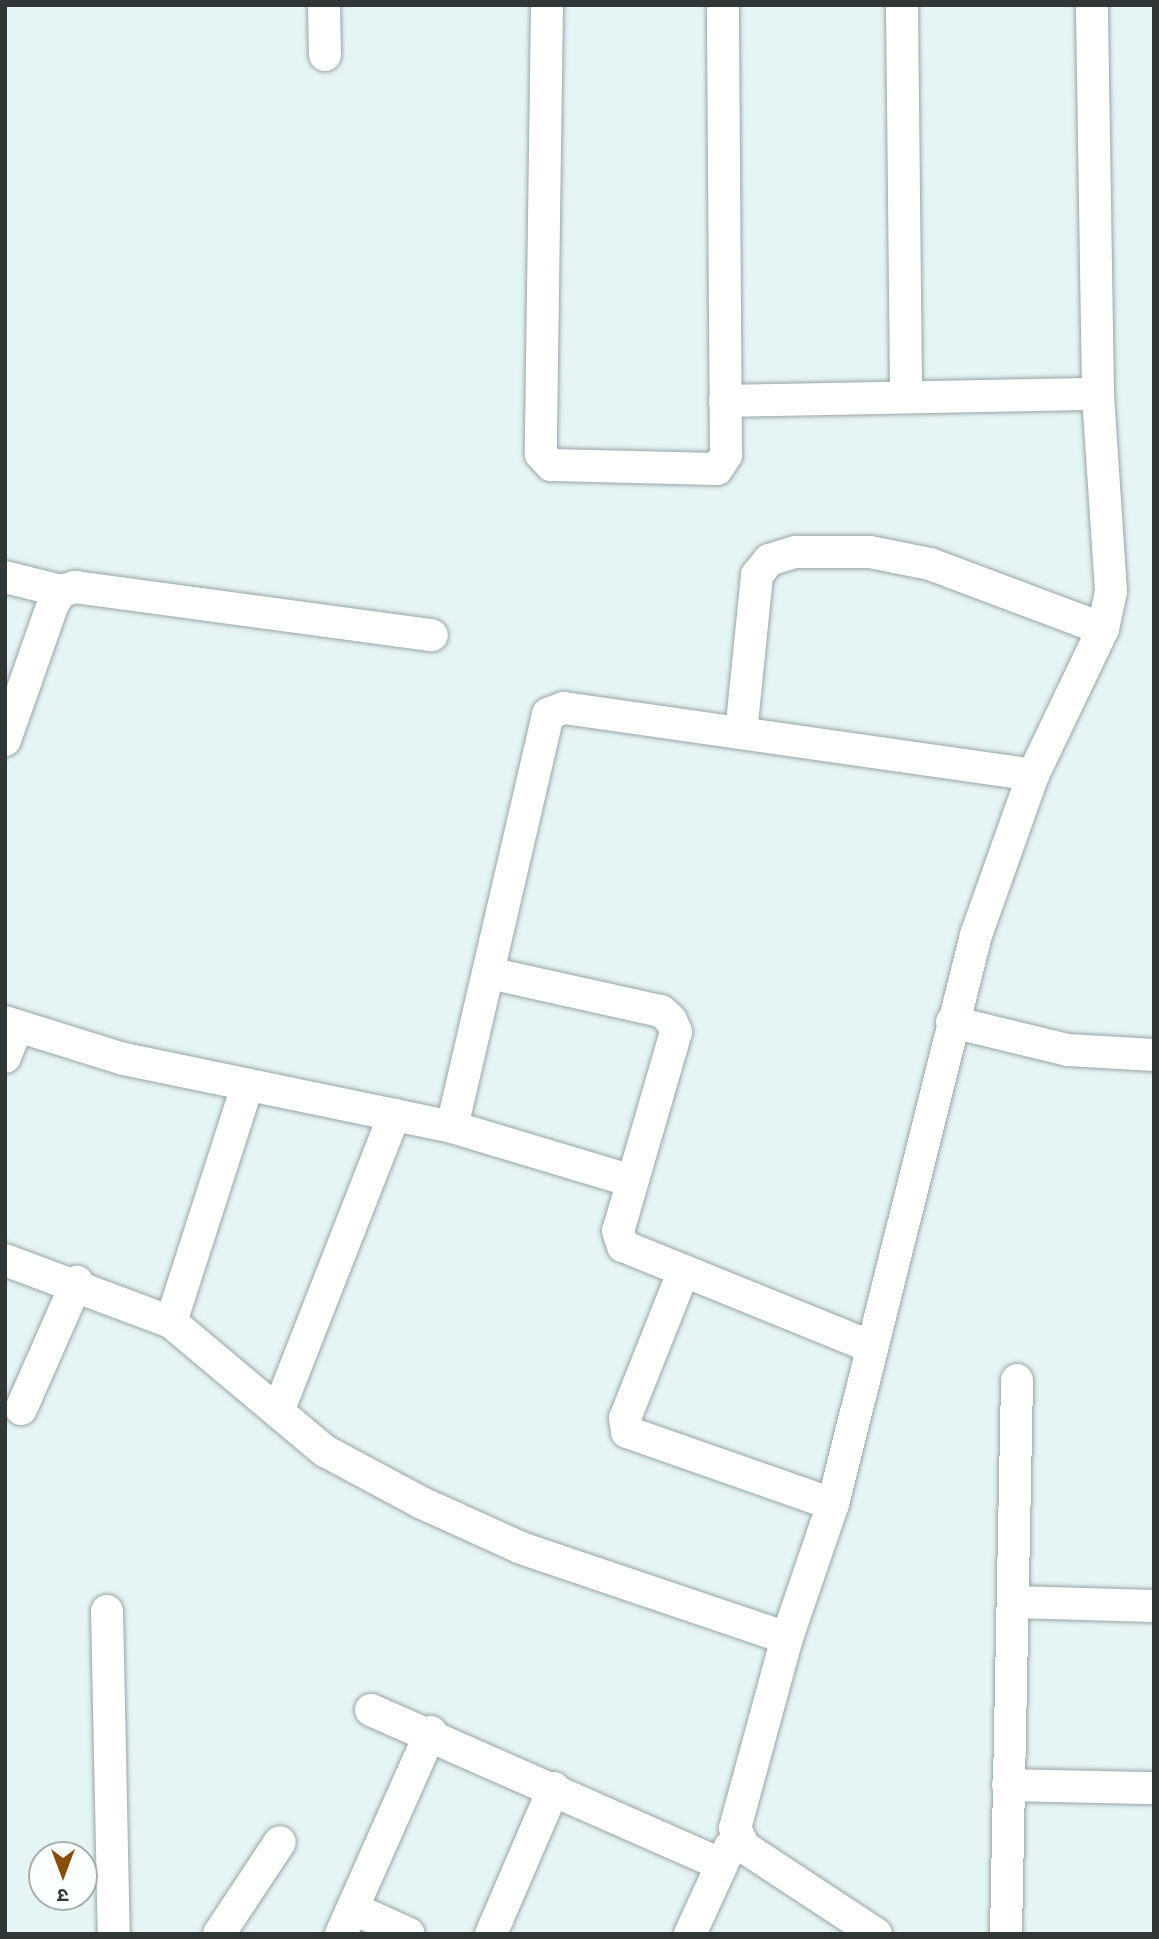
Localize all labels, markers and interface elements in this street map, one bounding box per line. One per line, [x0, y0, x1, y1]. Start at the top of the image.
north arrow [28, 1841, 98, 1911]
text: उ [57, 1884, 69, 1907]

